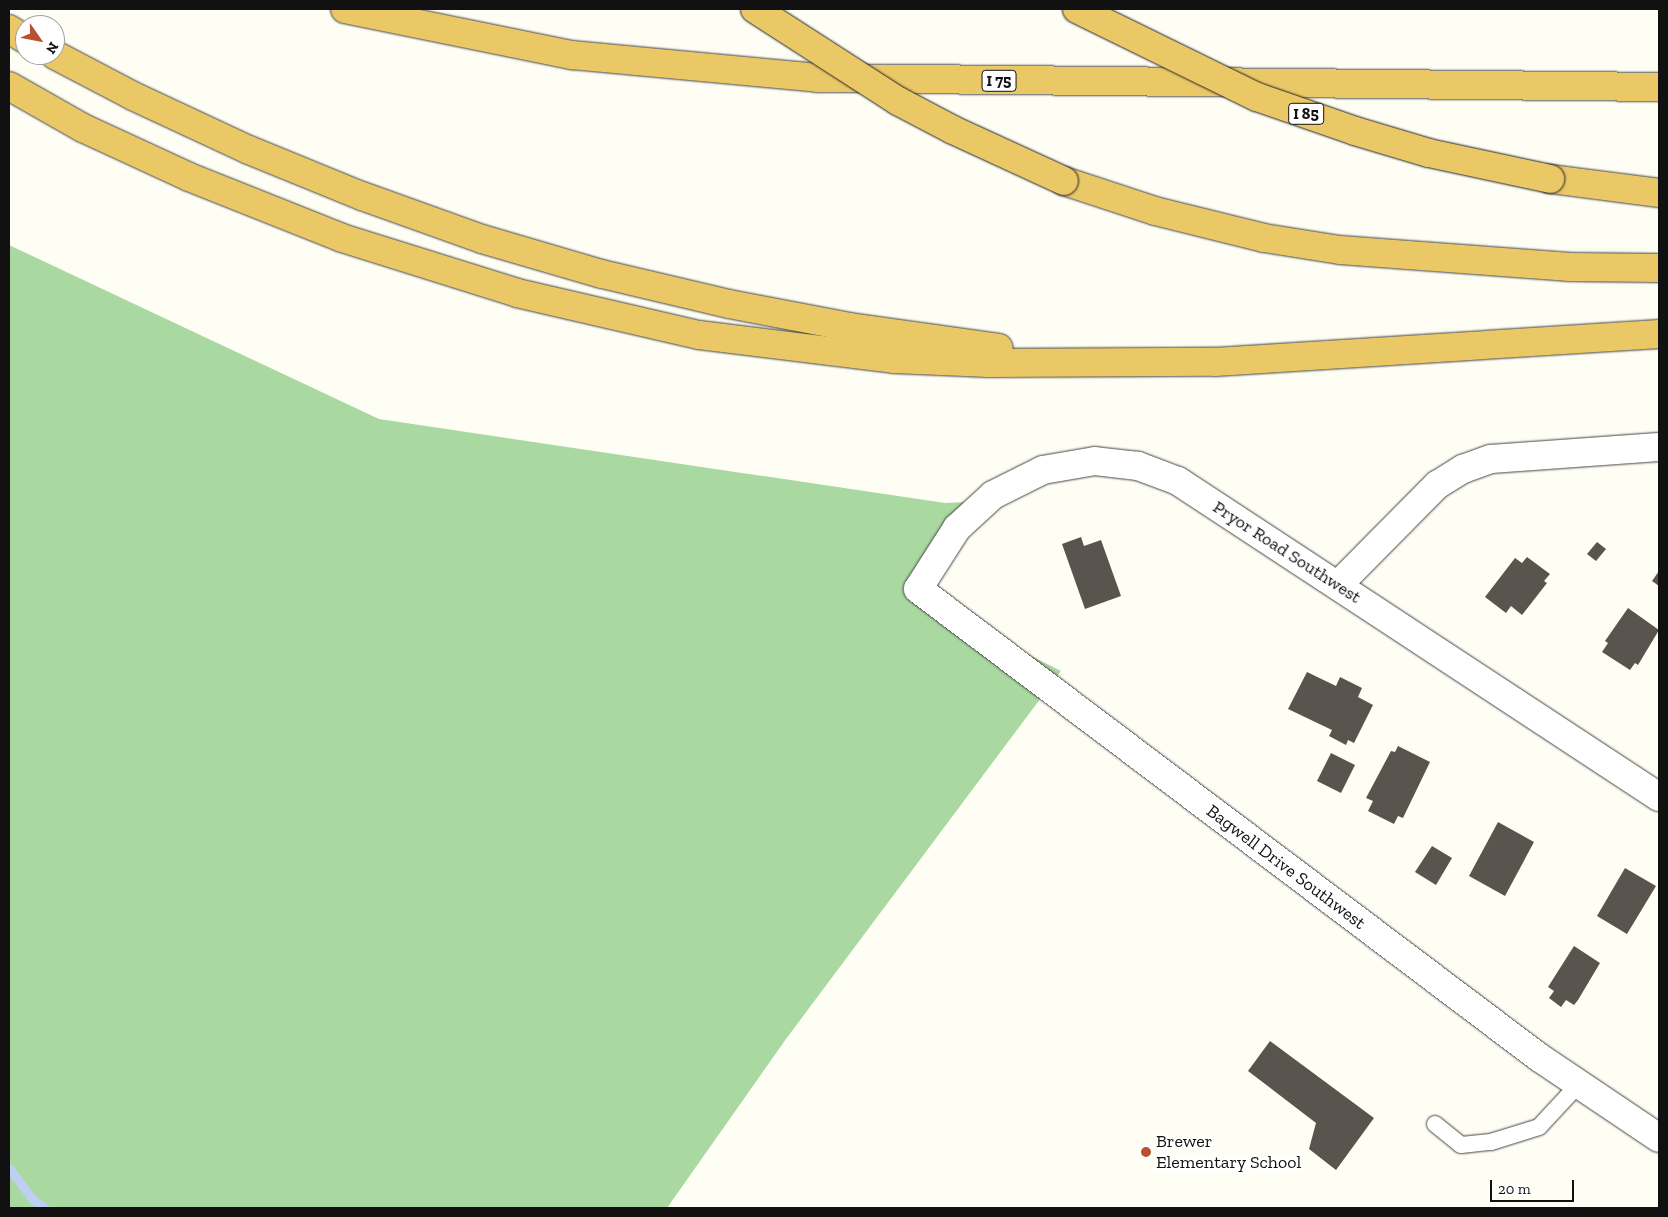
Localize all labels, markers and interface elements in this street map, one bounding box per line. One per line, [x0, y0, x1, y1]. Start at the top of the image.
north arrow [15, 15, 65, 65]
text: N [42, 39, 62, 57]
road number: I 75 [982, 68, 1016, 94]
road number: I 85 [1287, 100, 1325, 128]
street label: Pryor Road Southwest [1209, 496, 1365, 608]
street label: Bagwell Drive Southwest [1202, 800, 1370, 934]
place label: Brewer Elementary School [1156, 1131, 1302, 1174]
marker: Brewer Elementary School [1140, 1146, 1152, 1158]
scale bar [1493, 1170, 1577, 1202]
text: 20 m [1498, 1180, 1531, 1198]

